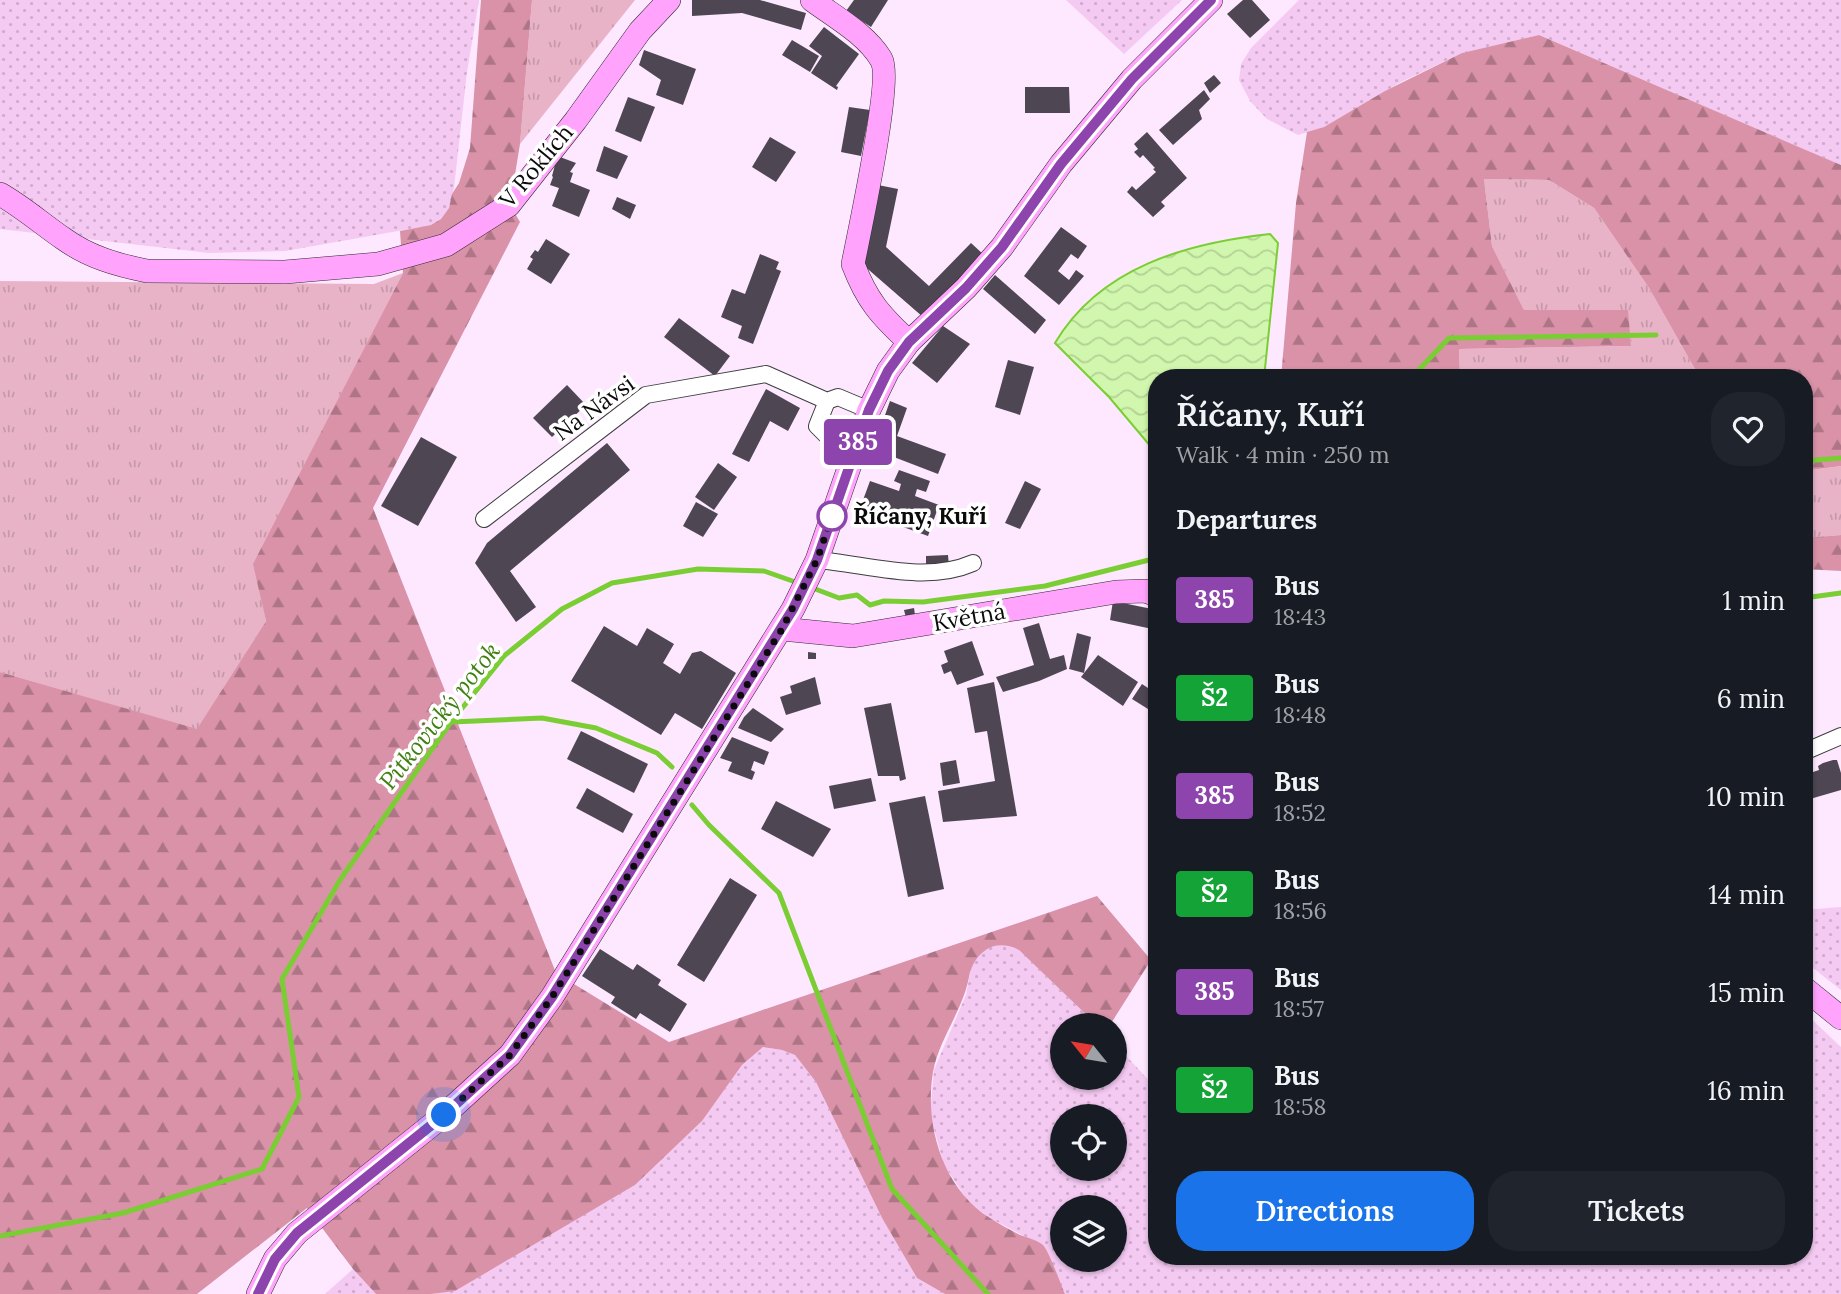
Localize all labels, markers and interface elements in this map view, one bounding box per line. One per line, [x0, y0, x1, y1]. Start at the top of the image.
street label: V Roklích [492, 118, 579, 214]
street label: Na Návsi [548, 369, 640, 447]
button: heart [1711, 392, 1785, 466]
text: Říčany, Kuří [1176, 393, 1365, 435]
line badge: 385 [818, 419, 898, 465]
text: 385 [838, 426, 878, 457]
text: Walk · 4 min · 250 m [1176, 440, 1389, 469]
marker: Říčany, Kuří [817, 501, 847, 531]
place label: Říčany, Kuří [853, 501, 987, 530]
text: Departures [1176, 503, 1317, 536]
text: Bus [1274, 569, 1320, 602]
text: 385 [1194, 584, 1235, 615]
text: 1 min [1722, 584, 1785, 617]
street label: Květná [930, 596, 1008, 637]
text: 18:43 [1274, 602, 1326, 631]
water label: Pitkovický potok [372, 636, 507, 796]
text: Bus [1274, 667, 1320, 700]
text: Š2 [1201, 682, 1228, 713]
text: 6 min [1717, 682, 1785, 715]
text: 18:48 [1274, 700, 1326, 729]
text: Bus [1274, 765, 1320, 798]
text: 385 [1194, 780, 1235, 811]
text: 10 min [1706, 780, 1785, 813]
text: 18:52 [1274, 798, 1326, 827]
text: Bus [1274, 863, 1320, 896]
text: Š2 [1201, 878, 1228, 909]
text: 14 min [1708, 878, 1785, 911]
text: 18:56 [1274, 896, 1327, 925]
text: Bus [1274, 961, 1320, 994]
text: 385 [1194, 976, 1235, 1007]
text: 15 min [1708, 976, 1785, 1009]
text: 18:57 [1274, 994, 1324, 1023]
north arrow [1050, 1013, 1127, 1090]
map controls [1050, 1013, 1127, 1272]
text: Bus [1274, 1059, 1320, 1092]
text: Š2 [1201, 1074, 1228, 1105]
text: 16 min [1707, 1074, 1785, 1107]
text: 18:58 [1274, 1092, 1327, 1121]
your location [426, 1097, 461, 1132]
button: locate [1050, 1104, 1127, 1181]
button: Directions [1176, 1171, 1474, 1251]
button: Tickets [1488, 1171, 1785, 1251]
button: layers [1050, 1195, 1127, 1272]

